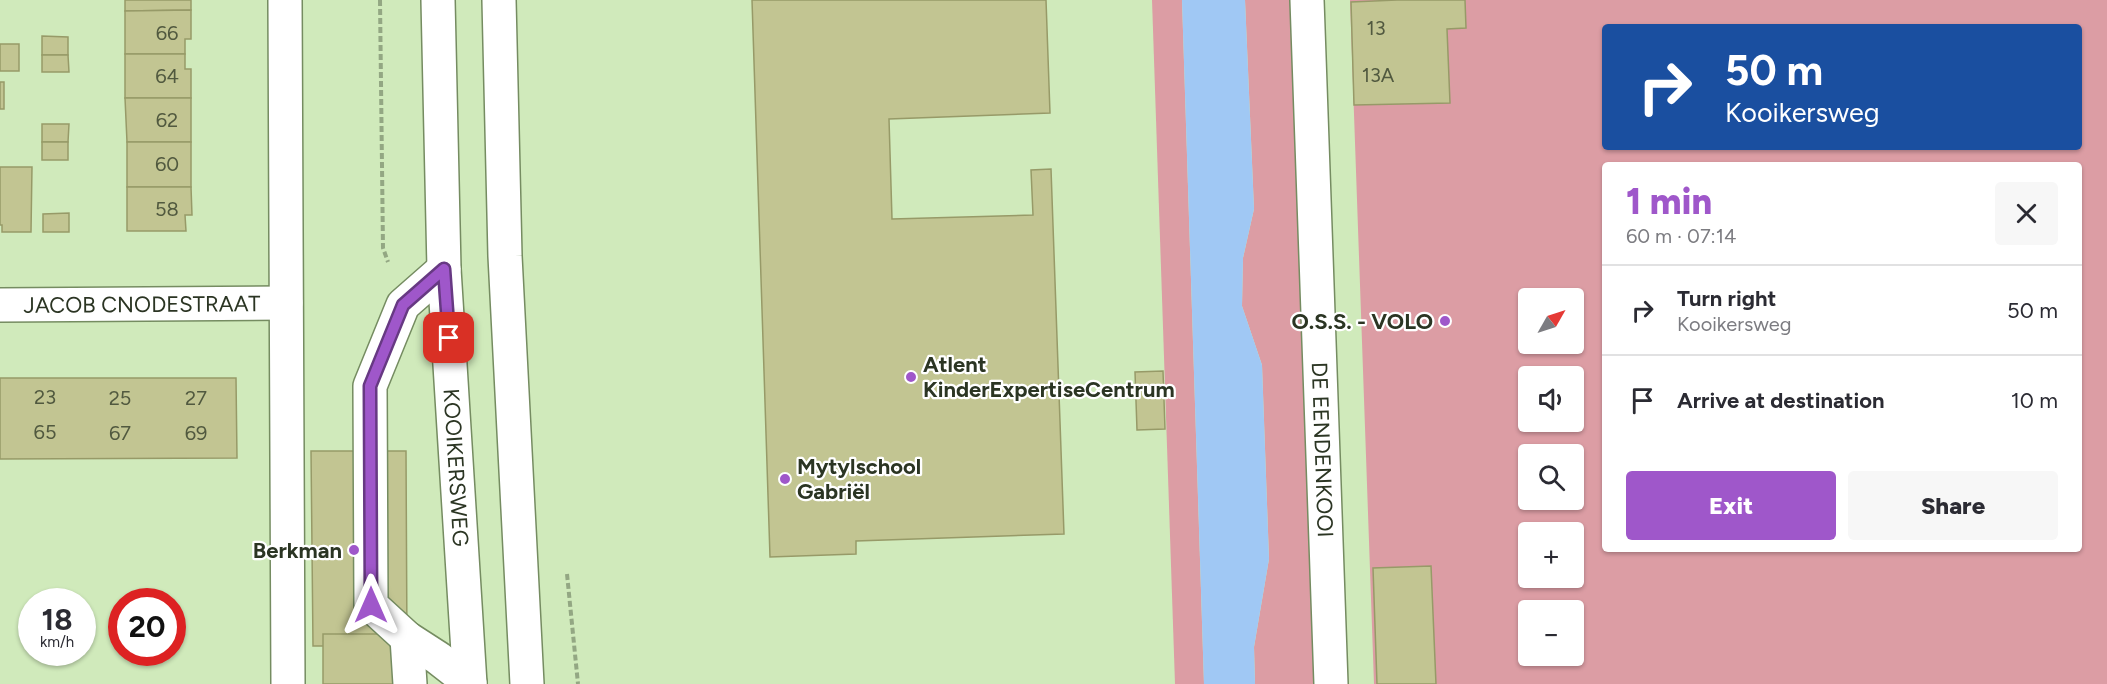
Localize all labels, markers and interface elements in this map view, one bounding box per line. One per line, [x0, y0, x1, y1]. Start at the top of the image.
house number: 13 [1366, 16, 1386, 40]
house number: 66 [156, 21, 178, 45]
text: 50 m [1725, 45, 1823, 96]
icon: right [1626, 48, 1704, 126]
house number: 13A [1362, 63, 1395, 87]
house number: 64 [155, 64, 179, 88]
text: Kooikersweg [1725, 96, 1880, 129]
house number: 62 [156, 108, 178, 132]
house number: 60 [155, 152, 179, 176]
text: 1 min [1626, 180, 1712, 223]
button: close [1995, 182, 2058, 245]
house number: 58 [155, 197, 179, 221]
text: 60 m · 07:14 [1626, 224, 1736, 248]
text: Turn right [1677, 285, 1776, 312]
north arrow [1518, 288, 1584, 354]
map controls [1518, 288, 1584, 666]
street label: JACOB CNODESTRAAT [23, 290, 261, 318]
icon: right [1626, 294, 1659, 327]
text: 50 m [2007, 297, 2058, 324]
place label: O.S.S. - VOLO [1291, 308, 1433, 335]
pin [423, 312, 474, 363]
text: Kooikersweg [1677, 312, 1791, 336]
marker: O.S.S. - VOLO [1438, 314, 1452, 328]
icon: arrive [432, 321, 465, 354]
place label: Atlent KinderExpertiseCentrum [923, 351, 1175, 403]
street label: DE EENDENKOOI [1306, 362, 1339, 538]
button: sound [1518, 366, 1584, 432]
marker: Atlent KinderExpertiseCentrum [904, 370, 918, 384]
icon: arrive [1626, 384, 1659, 417]
house number: 23 [34, 385, 56, 409]
house number: 25 [109, 386, 131, 410]
house number: 27 [185, 386, 207, 410]
text: Arrive at destination [1677, 387, 1885, 414]
text: 10 m [2011, 387, 2058, 414]
street label: KOOIKERSWEG [438, 388, 475, 547]
house number: 65 [34, 420, 56, 444]
house number: 67 [109, 421, 131, 445]
house number: 69 [185, 421, 207, 445]
button: search [1518, 444, 1584, 510]
place label: Mytylschool Gabriël [797, 453, 921, 505]
button: Exit [1626, 471, 1836, 540]
button: Share [1848, 471, 2058, 540]
marker: Mytylschool Gabriël [778, 472, 792, 486]
button: + [1518, 522, 1584, 588]
place label: Berkman [253, 537, 342, 564]
marker: Berkman [347, 543, 361, 557]
position arrow [339, 573, 403, 637]
speed limit sign: 20 [108, 588, 186, 666]
button: − [1518, 600, 1584, 666]
text: 18 [41, 601, 73, 638]
text: km/h [40, 633, 74, 651]

